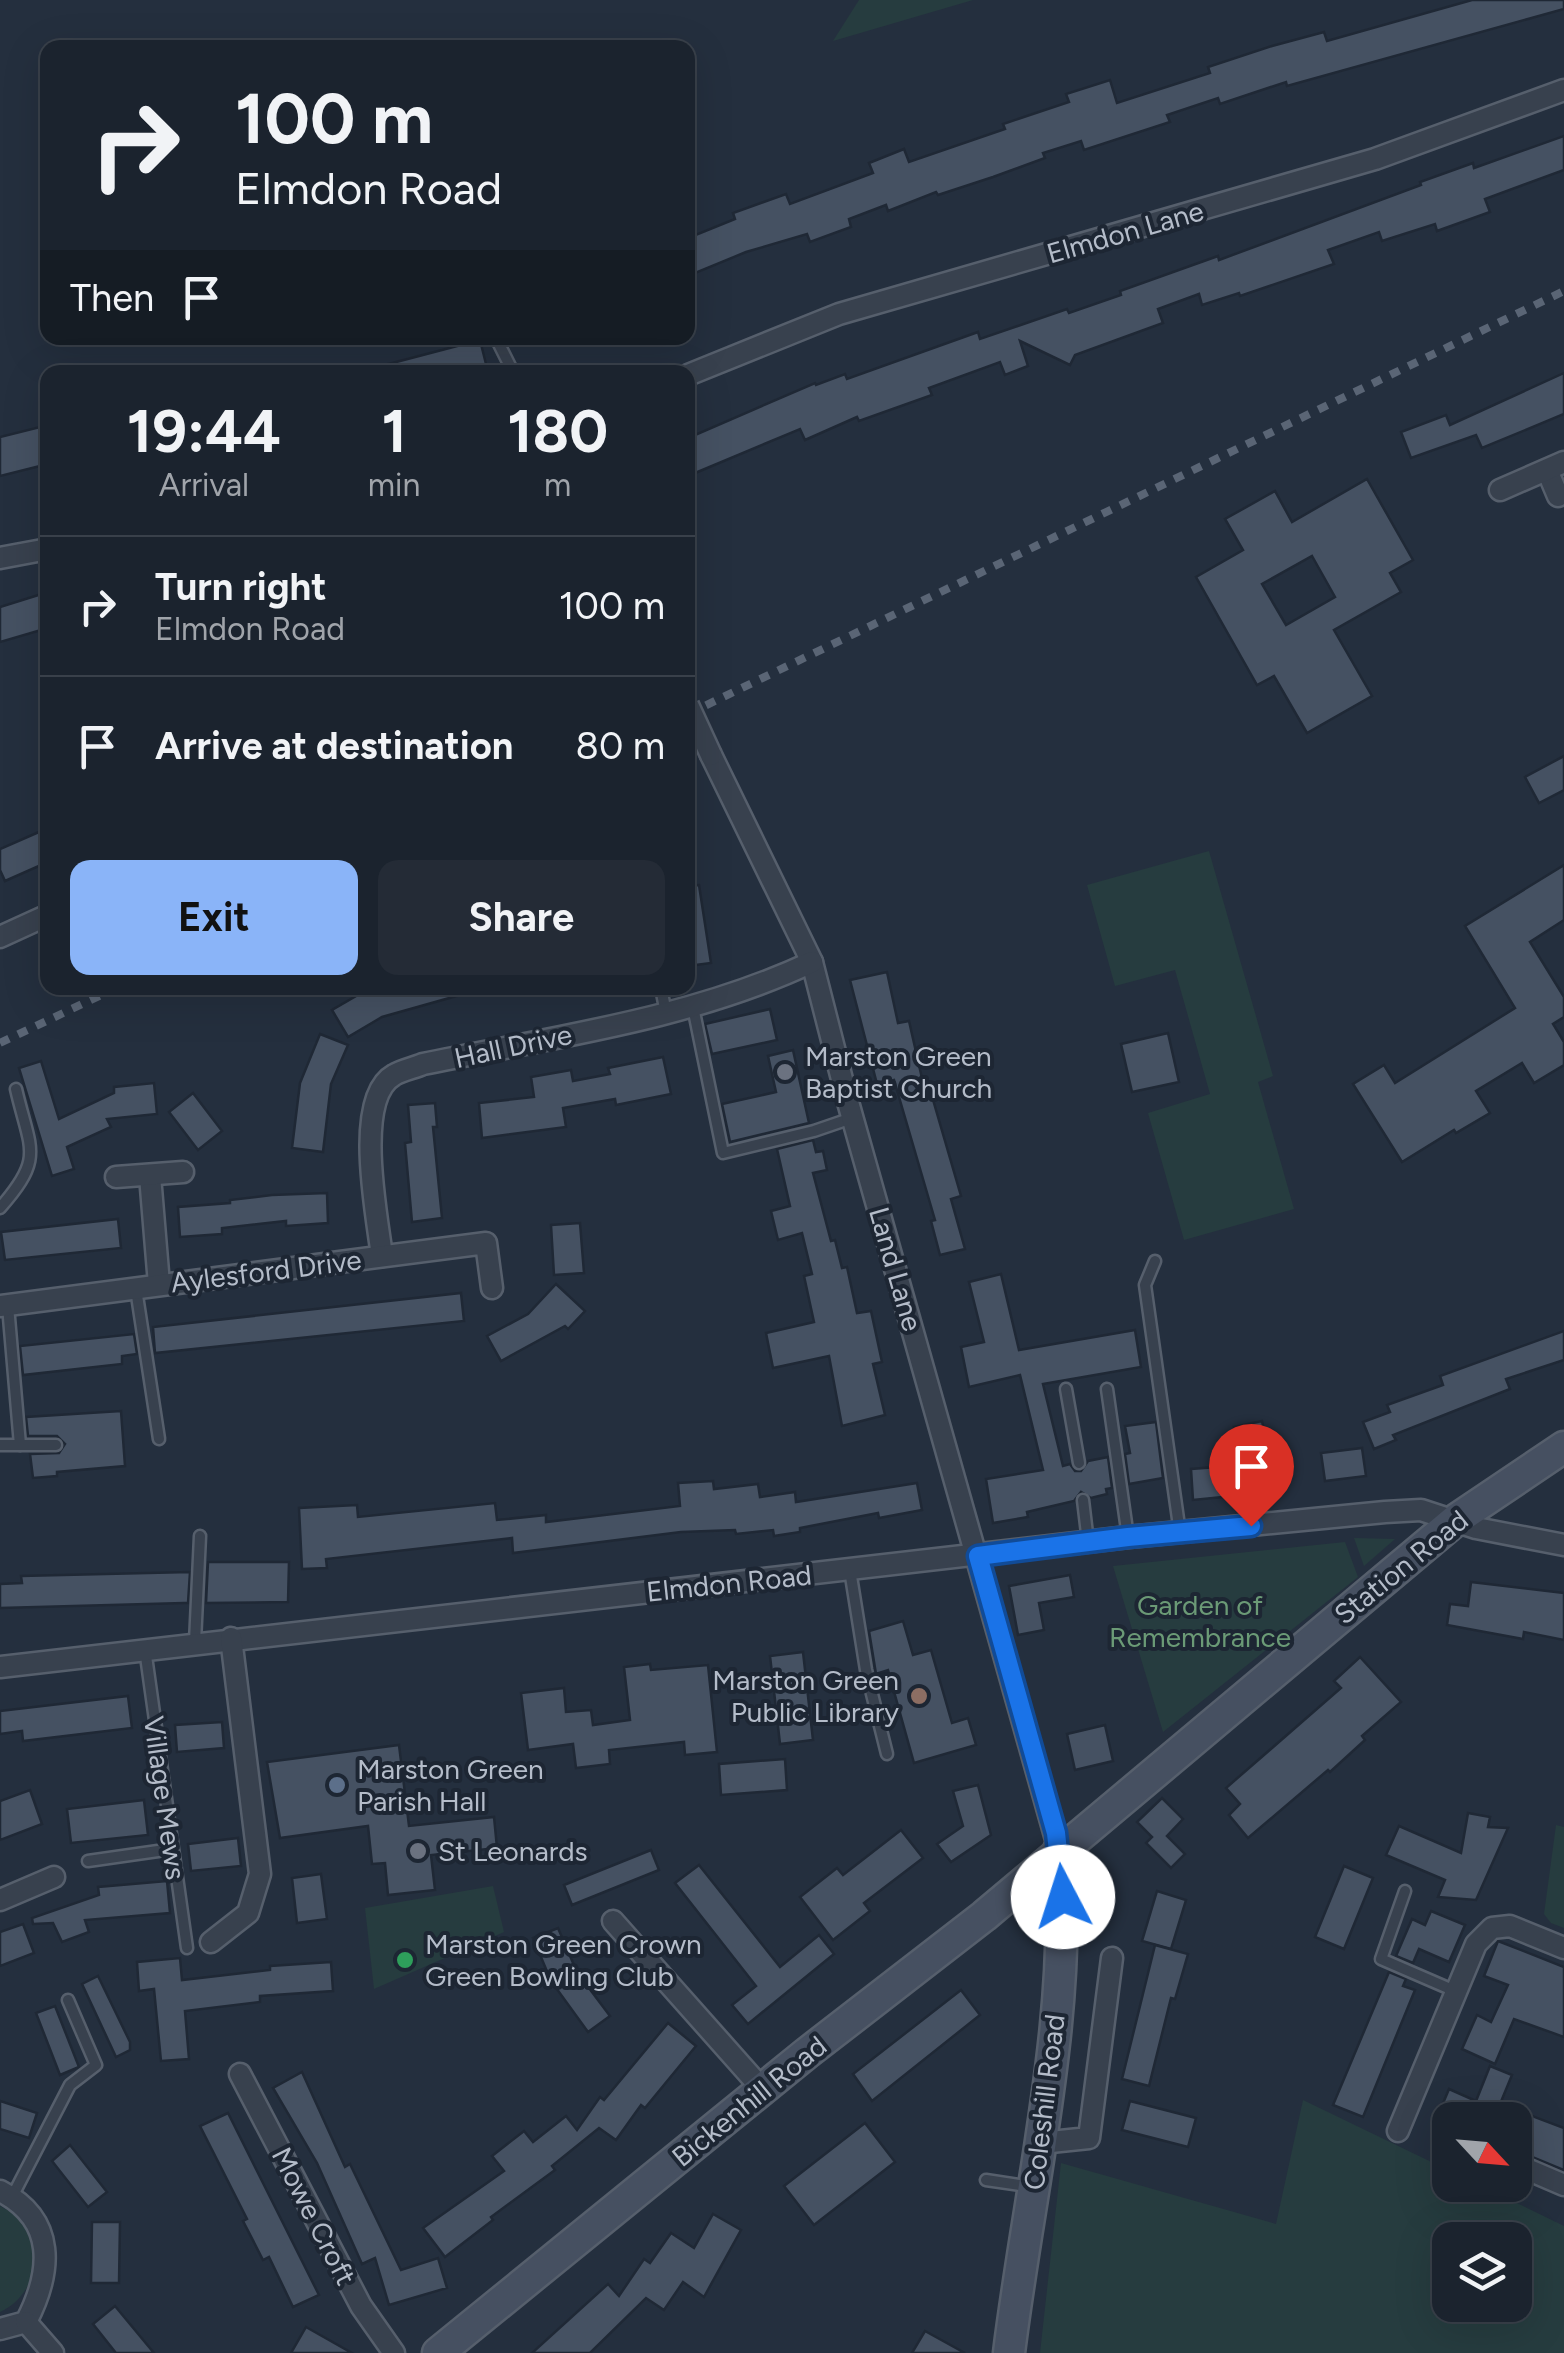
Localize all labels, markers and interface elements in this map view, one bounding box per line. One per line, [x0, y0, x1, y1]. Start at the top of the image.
text: 100 m [235, 76, 433, 161]
icon: right [70, 80, 200, 210]
text: Elmdon Road [235, 161, 502, 215]
street label: Elmdon Lane [1043, 193, 1207, 271]
icon: arrive [174, 270, 229, 325]
text: Then [70, 275, 154, 321]
text: 19:44 [127, 395, 281, 467]
text: 1 [381, 395, 407, 467]
text: 180 [507, 395, 608, 467]
text: Arrival [159, 466, 249, 504]
text: min [368, 466, 420, 504]
text: m [544, 466, 571, 504]
text: Turn right [155, 564, 327, 610]
icon: right [70, 579, 125, 634]
text: 100 m [559, 583, 665, 629]
text: Elmdon Road [155, 610, 345, 648]
icon: arrive [70, 719, 125, 774]
text: Arrive at destination [155, 723, 513, 769]
text: 80 m [576, 723, 665, 769]
button: Exit [70, 860, 358, 975]
button: Share [378, 860, 665, 975]
street label: Hall Drive [451, 1017, 575, 1075]
place label: Marston Green Baptist Church [805, 1039, 992, 1105]
marker: Marston Green Baptist Church [774, 1061, 796, 1083]
street label: Land Lane [862, 1203, 930, 1335]
street label: Aylesford Drive [169, 1242, 363, 1300]
pin [1209, 1424, 1294, 1527]
icon: arrive [1224, 1439, 1279, 1494]
street label: Station Road [1327, 1503, 1475, 1631]
street label: Elmdon Road [645, 1557, 813, 1609]
park label: Garden of Remembrance [1109, 1588, 1291, 1654]
place label: Marston Green Public Library [712, 1663, 899, 1729]
marker: Marston Green Public Library [908, 1685, 930, 1707]
street label: Village Mews [137, 1714, 193, 1882]
place label: Marston Green Parish Hall [357, 1752, 544, 1818]
marker: Marston Green Parish Hall [326, 1774, 348, 1796]
place label: St Leonards [438, 1834, 588, 1868]
marker: St Leonards [407, 1840, 429, 1862]
position arrow [1011, 1845, 1115, 1949]
place label: Marston Green Crown Green Bowling Club [425, 1927, 702, 1993]
marker: Marston Green Crown Green Bowling Club [394, 1949, 416, 1971]
street label: Coleshill Road [1016, 2012, 1072, 2192]
street label: Bickenhill Road [665, 2028, 833, 2174]
north arrow [1432, 2102, 1532, 2202]
map controls [1432, 2102, 1532, 2322]
street label: Mowe Croft [265, 2141, 363, 2291]
button: layers [1432, 2222, 1532, 2322]

